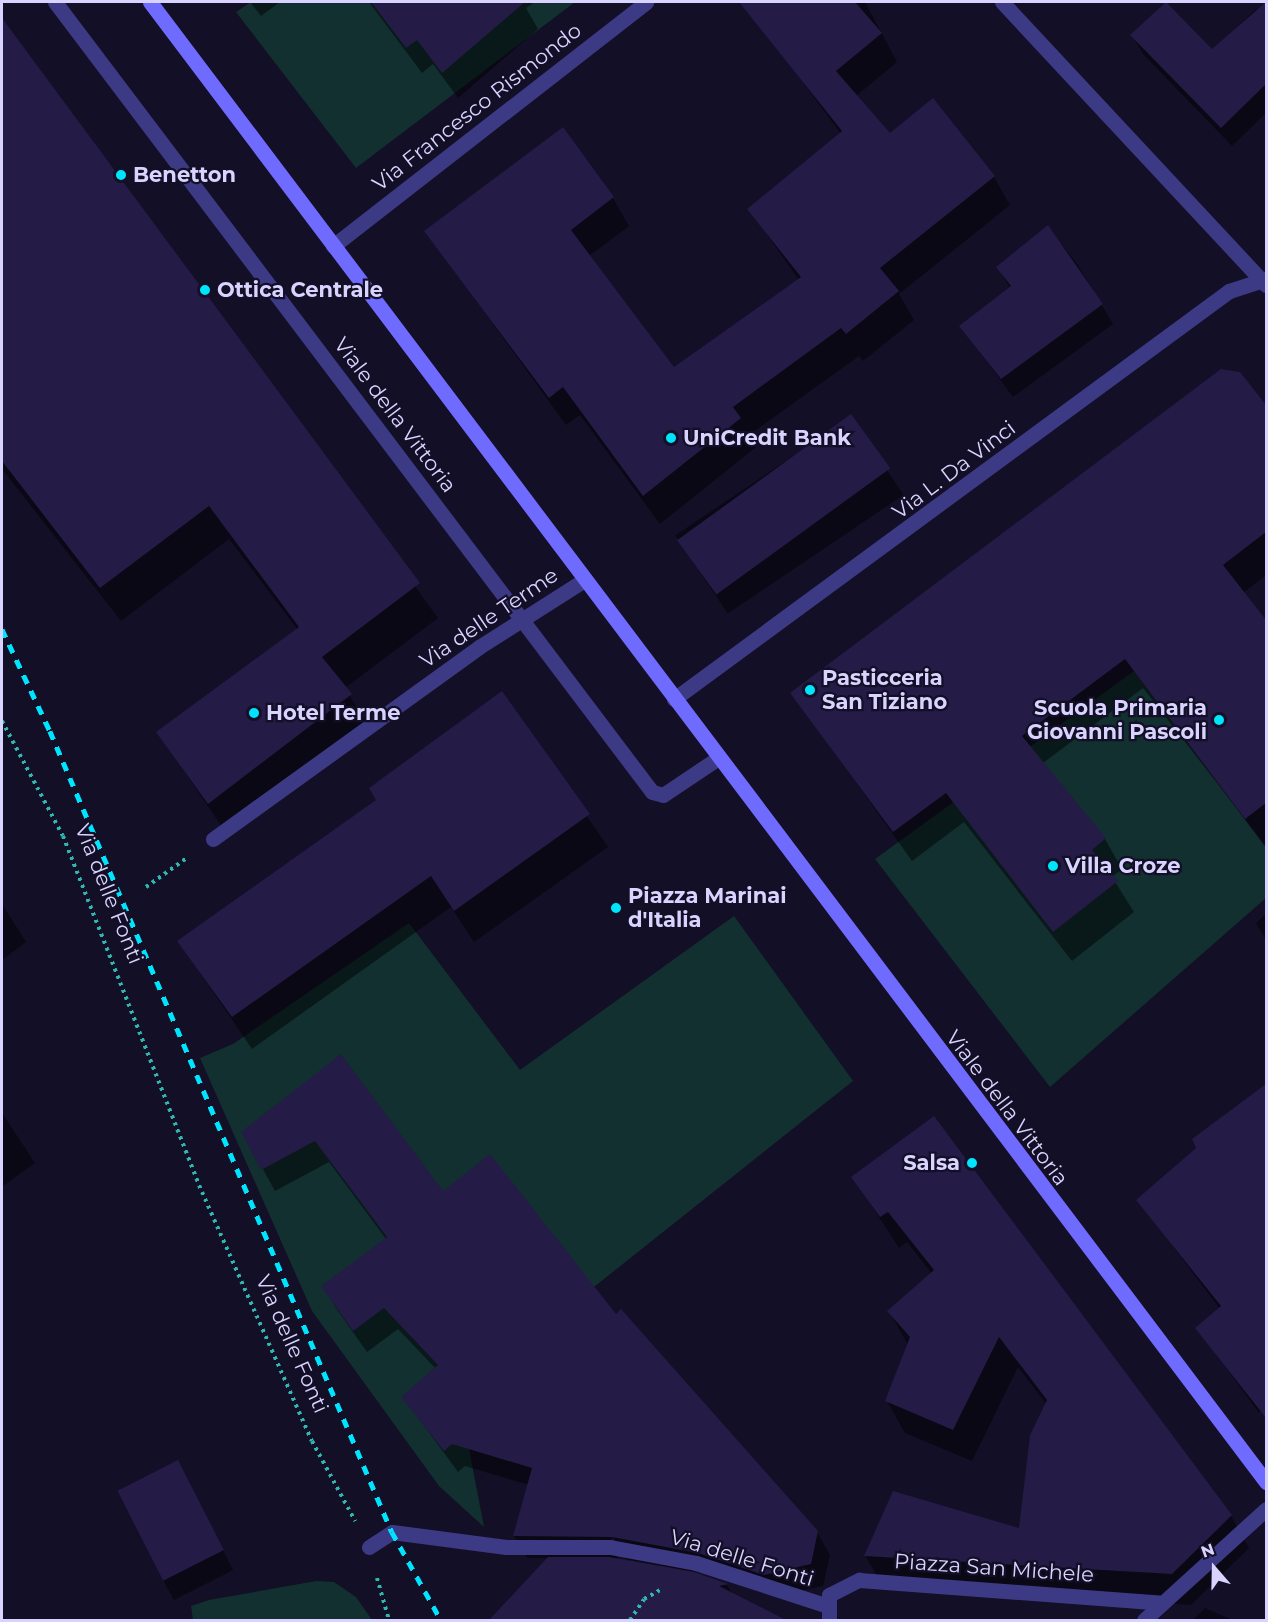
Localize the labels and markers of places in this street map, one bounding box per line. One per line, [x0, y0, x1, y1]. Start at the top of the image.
place label: Benetton [133, 162, 236, 188]
marker: Benetton [114, 168, 128, 182]
place label: Ottica Centrale [217, 277, 383, 303]
marker: Ottica Centrale [198, 283, 212, 297]
place label: UniCredit Bank [683, 425, 851, 451]
marker: UniCredit Bank [664, 431, 678, 445]
place label: Pasticceria San Tiziano [822, 665, 947, 715]
marker: Pasticceria San Tiziano [803, 683, 817, 697]
place label: Scuola Primaria Giovanni Pascoli [1027, 695, 1207, 745]
place label: Hotel Terme [266, 700, 400, 726]
marker: Hotel Terme [247, 706, 261, 720]
marker: Scuola Primaria Giovanni Pascoli [1212, 713, 1226, 727]
place label: Villa Croze [1065, 853, 1181, 879]
marker: Villa Croze [1046, 859, 1060, 873]
place label: Piazza Marinai d'Italia [628, 883, 786, 933]
marker: Piazza Marinai d'Italia [609, 901, 623, 915]
place label: Salsa [903, 1150, 960, 1176]
marker: Salsa [965, 1156, 979, 1170]

